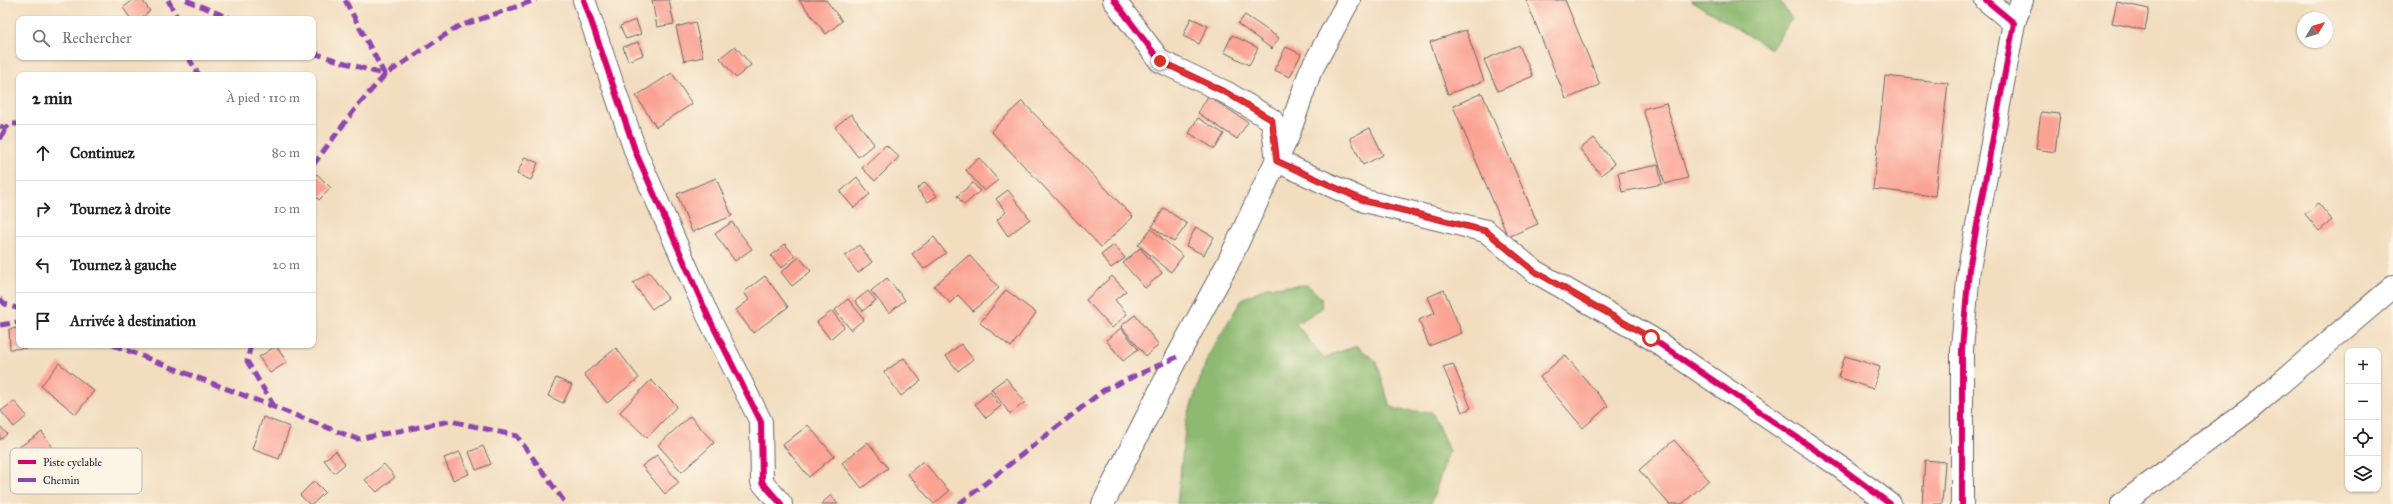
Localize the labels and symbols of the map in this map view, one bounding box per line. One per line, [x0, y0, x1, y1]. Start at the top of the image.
north arrow [2297, 12, 2333, 48]
route end [1151, 52, 1169, 70]
route start [1642, 329, 1660, 347]
legend [10, 448, 142, 494]
text: Piste cyclable [43, 456, 102, 469]
text: Chemin [43, 474, 79, 487]

